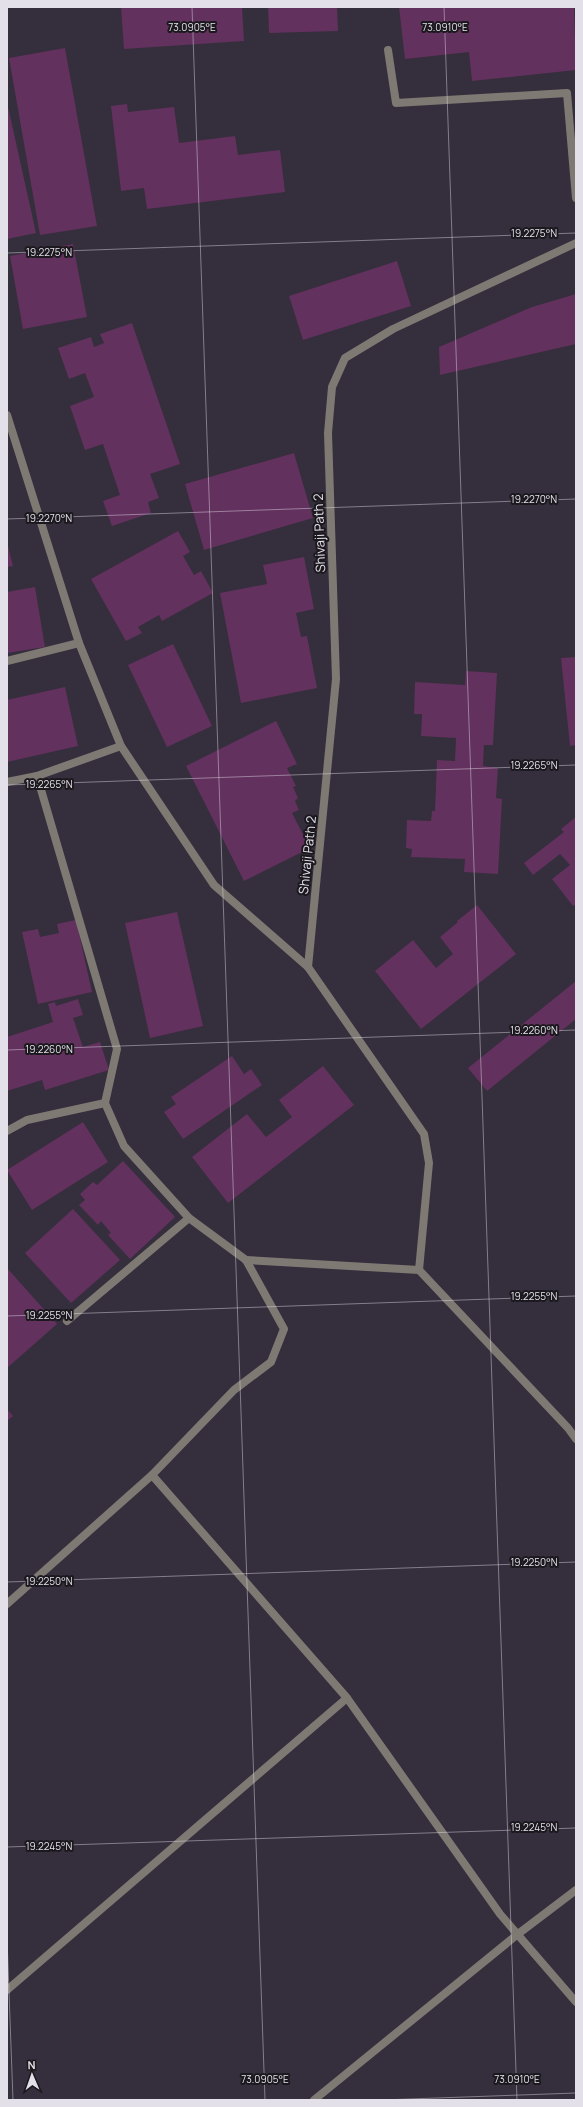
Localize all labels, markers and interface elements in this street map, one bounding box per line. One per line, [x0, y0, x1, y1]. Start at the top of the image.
text: 73.0905°E [168, 20, 216, 34]
text: 73.0910°E [422, 20, 468, 34]
text: 19.2275°N [511, 226, 557, 240]
text: 19.2275°N [26, 245, 72, 259]
text: 19.2270°N [511, 492, 557, 506]
street label: Shivaji Path 2 [309, 493, 329, 573]
text: 19.2270°N [26, 511, 72, 525]
text: 19.2265°N [510, 758, 558, 772]
text: 19.2265°N [25, 777, 73, 791]
street label: Shivaji Path 2 [294, 815, 320, 895]
text: 19.2260°N [510, 1023, 558, 1037]
text: 19.2260°N [25, 1042, 73, 1056]
text: 19.2255°N [511, 1289, 558, 1303]
text: 19.2255°N [26, 1308, 73, 1322]
text: 19.2250°N [510, 1555, 558, 1569]
text: 19.2250°N [25, 1574, 73, 1588]
text: 19.2245°N [511, 1820, 557, 1834]
text: 19.2245°N [26, 1839, 72, 1853]
north arrow [12, 2055, 52, 2095]
text: N [27, 2057, 36, 2072]
text: 73.0905°E [241, 2072, 289, 2086]
text: 73.0910°E [494, 2072, 540, 2086]

